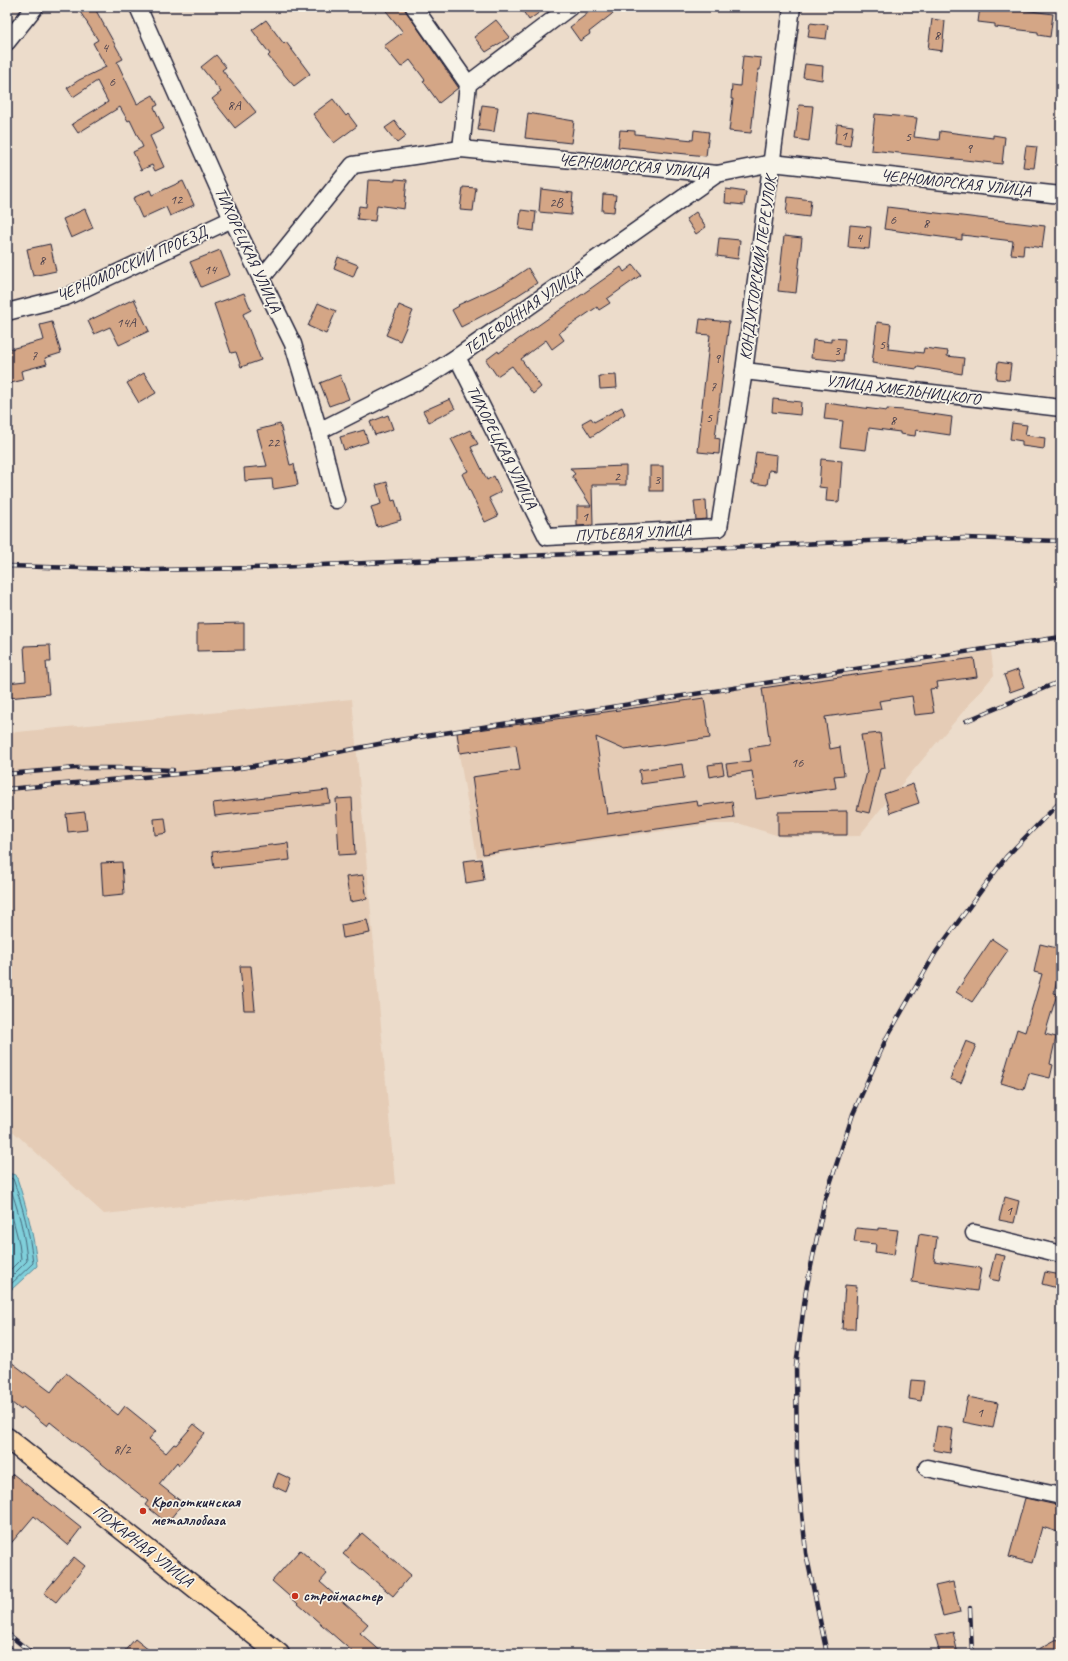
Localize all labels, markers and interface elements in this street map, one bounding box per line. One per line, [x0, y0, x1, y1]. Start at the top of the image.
house number: 8 [934, 27, 942, 44]
house number: 4 [102, 39, 110, 56]
house number: 6 [109, 73, 116, 90]
house number: 8А [227, 97, 242, 114]
house number: 1 [841, 127, 848, 144]
house number: 5 [905, 128, 912, 145]
house number: 9 [966, 140, 974, 157]
street label: ЧЕРНОМОРСКАЯ УЛИЦА [558, 149, 711, 183]
street label: ЧЕРНОМОРСКАЯ УЛИЦА [880, 165, 1033, 201]
street label: КОНДУКТОРСКИЙ ПЕРЕУЛОК [735, 172, 781, 361]
street label: ТИХОРЕЦКАЯ УЛИЦА [210, 184, 286, 316]
house number: 12 [170, 191, 184, 208]
house number: 2В [549, 194, 565, 211]
house number: 6 [890, 211, 897, 228]
house number: 8 [923, 215, 931, 232]
street label: ЧЕРНОМОРСКИЙ ПРОЕЗД [54, 221, 211, 306]
house number: 4 [856, 229, 864, 246]
house number: 8 [39, 252, 47, 269]
house number: 14 [204, 261, 218, 278]
street label: ТЕЛЕФОННАЯ УЛИЦА [460, 262, 587, 359]
house number: 14А [116, 314, 137, 331]
house number: 5 [879, 336, 886, 353]
house number: 3 [834, 342, 842, 359]
house number: 7 [31, 347, 38, 364]
house number: 9 [714, 350, 722, 367]
street label: УЛИЦА ХМЕЛЬНИЦКОГО [825, 371, 983, 410]
house number: 7 [710, 378, 717, 395]
street label: ТИХОРЕЦКАЯ УЛИЦА [462, 382, 542, 513]
house number: 5 [706, 409, 713, 426]
house number: 8 [890, 412, 898, 429]
house number: 22 [267, 434, 281, 451]
house number: 2 [614, 468, 622, 485]
house number: 3 [654, 471, 662, 488]
house number: 1 [582, 508, 589, 525]
street label: ПУТЬЕВАЯ УЛИЦА [574, 520, 693, 546]
house number: 16 [791, 754, 804, 771]
house number: 1 [1006, 1202, 1013, 1219]
house number: 1 [977, 1404, 984, 1421]
house number: 8/2 [113, 1441, 132, 1458]
place label: Кропоткинская металлобаза [151, 1492, 241, 1530]
street label: ПОЖАРНАЯ УЛИЦА [89, 1501, 198, 1592]
marker: Кропоткинская металлобаза [138, 1506, 148, 1516]
place label: строймастер [303, 1586, 383, 1606]
marker: строймастер [290, 1591, 300, 1601]

